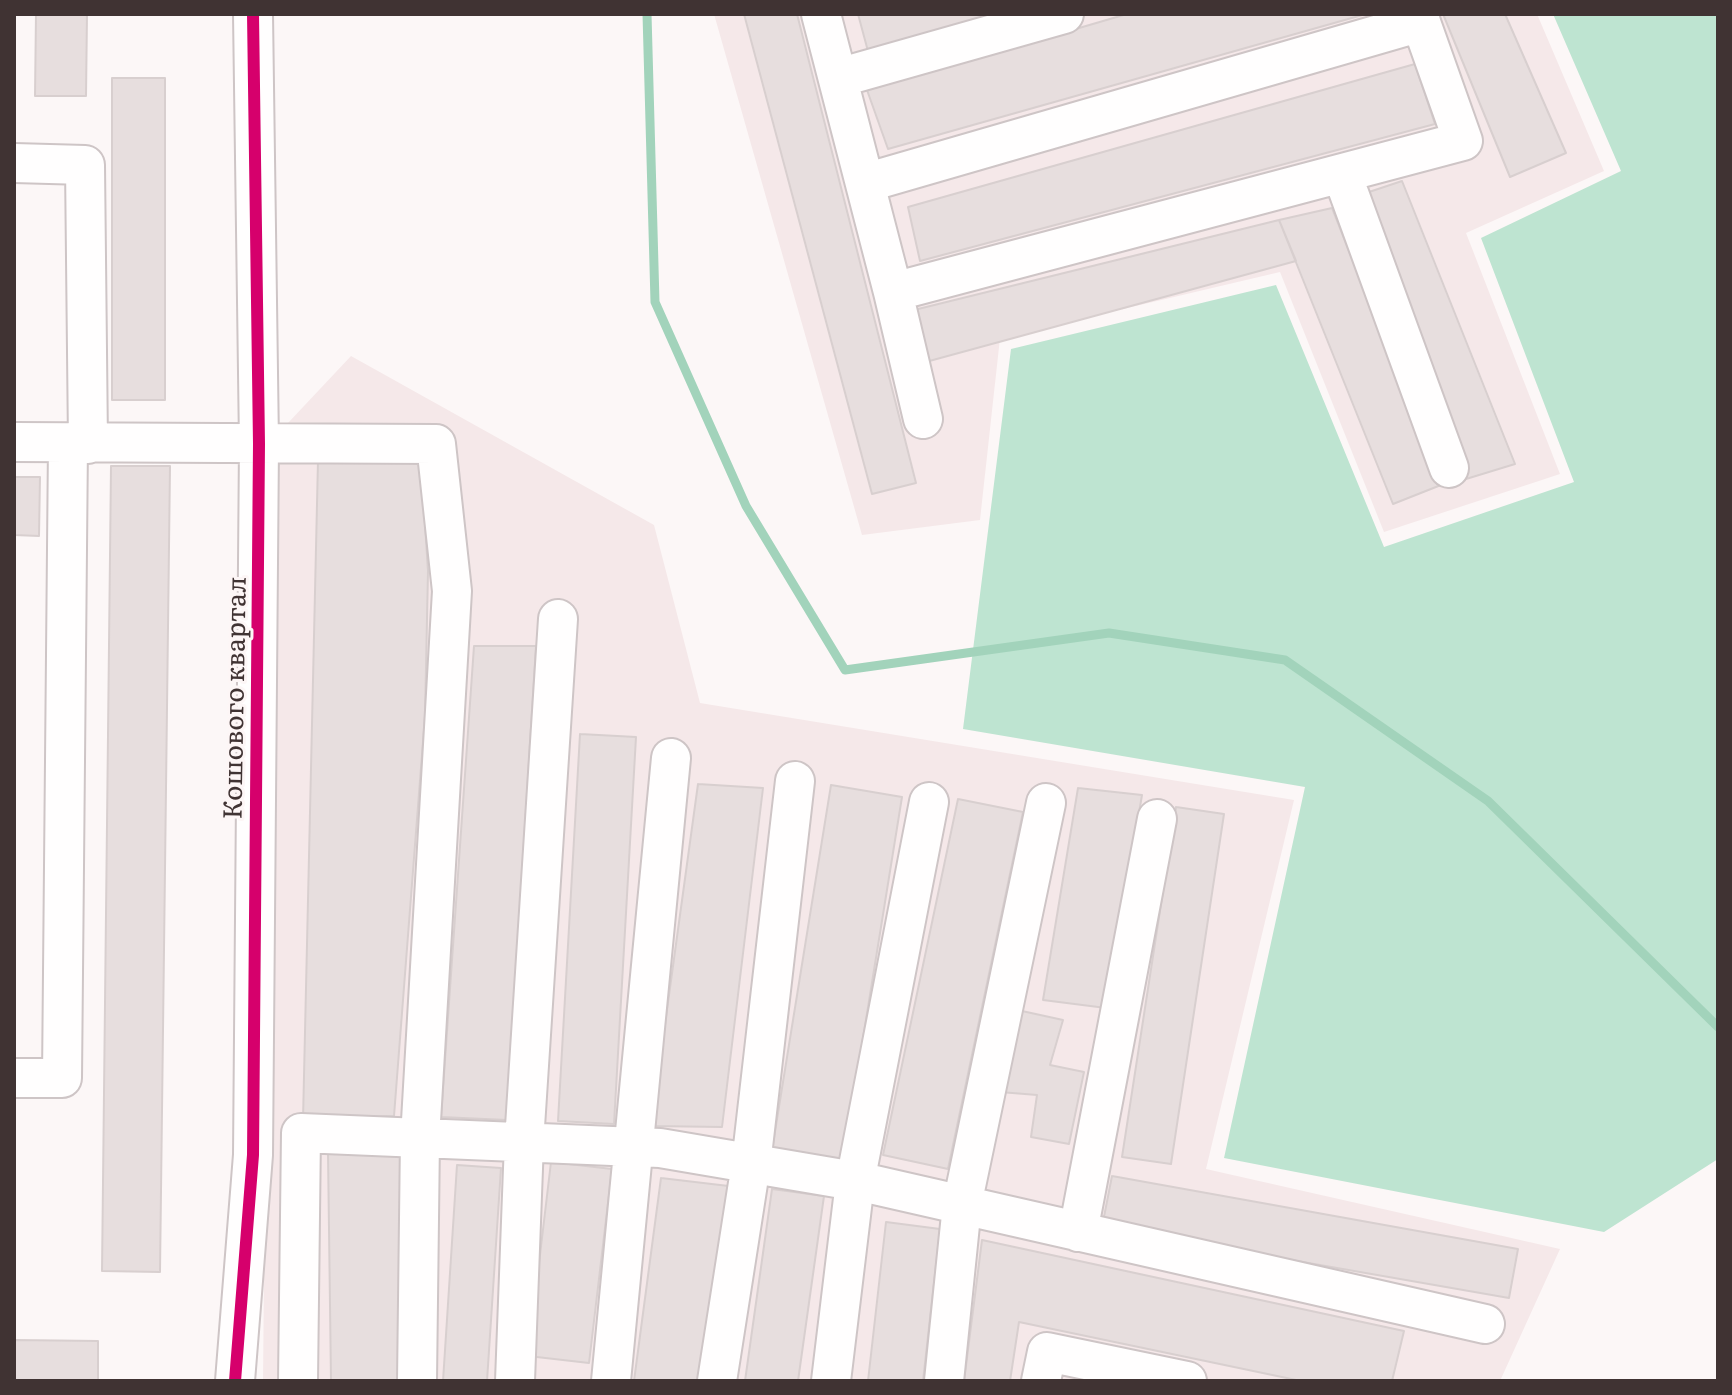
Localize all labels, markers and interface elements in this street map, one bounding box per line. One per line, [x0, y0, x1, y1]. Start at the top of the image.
street label: Кошового квартал [218, 576, 254, 820]

